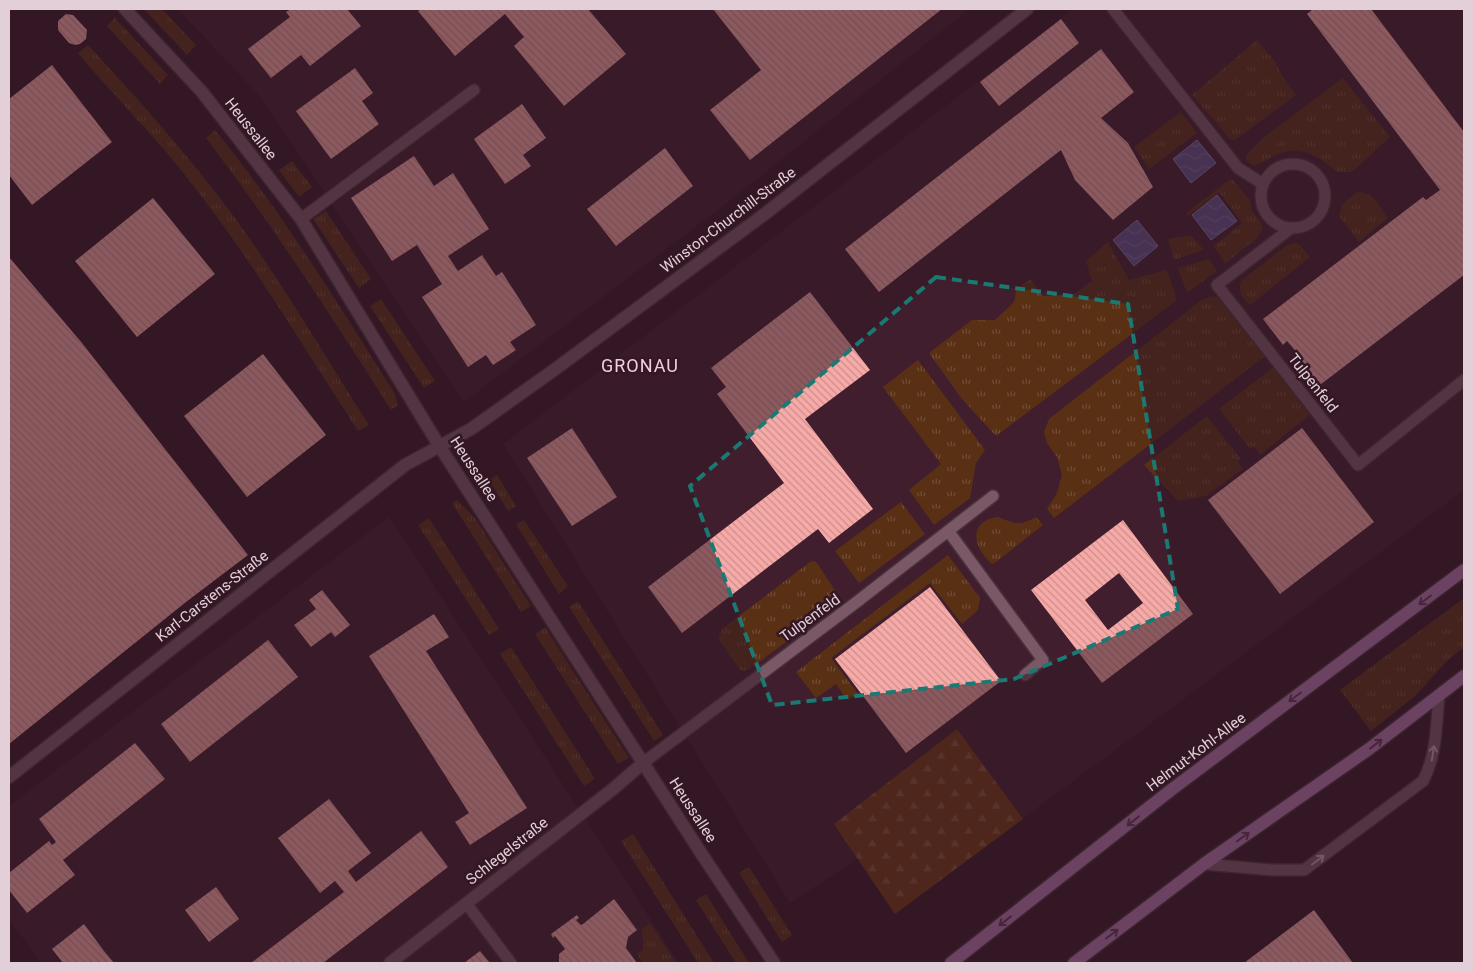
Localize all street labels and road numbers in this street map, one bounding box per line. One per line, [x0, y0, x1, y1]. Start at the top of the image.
street label: Heussallee [221, 94, 281, 164]
street label: Winston-Churchill-Straße [657, 163, 799, 277]
street label: Tulpenfeld [1284, 350, 1342, 416]
street label: Heussallee [446, 433, 502, 505]
street label: Karl-Carstens-Straße [152, 546, 272, 646]
street label: Tulpenfeld [776, 590, 844, 646]
street label: Helmut-Kohl-Allee [1143, 709, 1249, 795]
street label: Heussallee [665, 774, 721, 846]
street label: Schlegelstraße [462, 813, 552, 889]

